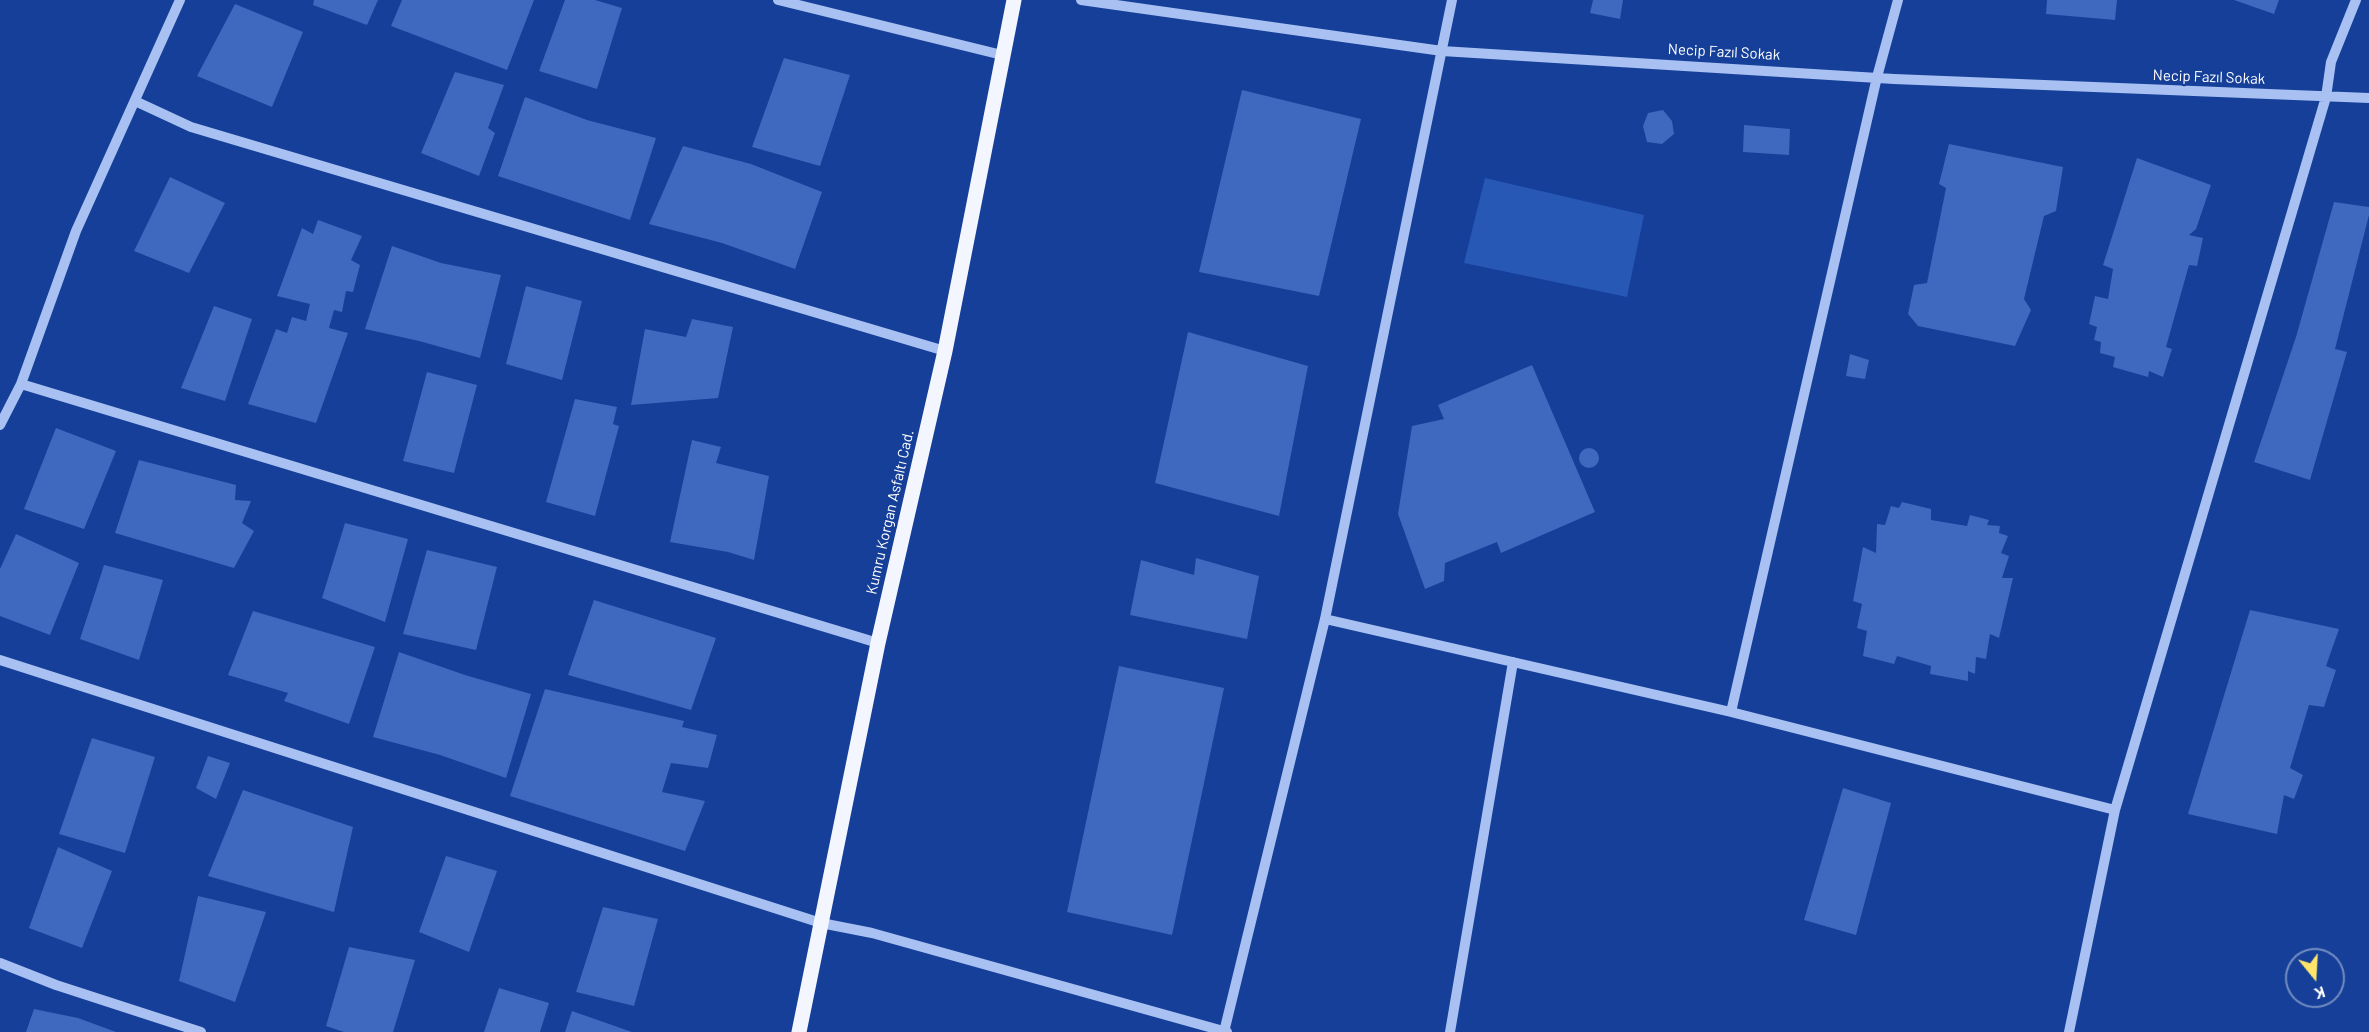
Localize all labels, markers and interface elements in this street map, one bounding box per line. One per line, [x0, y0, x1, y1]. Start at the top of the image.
street label: Necip Fazıl Sokak [1667, 40, 1781, 64]
street label: Necip Fazıl Sokak [2152, 66, 2266, 88]
street label: Kumru Korgan Asfaltı Cad. [862, 428, 918, 596]
north arrow [2285, 948, 2345, 1008]
text: K [2312, 983, 2328, 1004]

